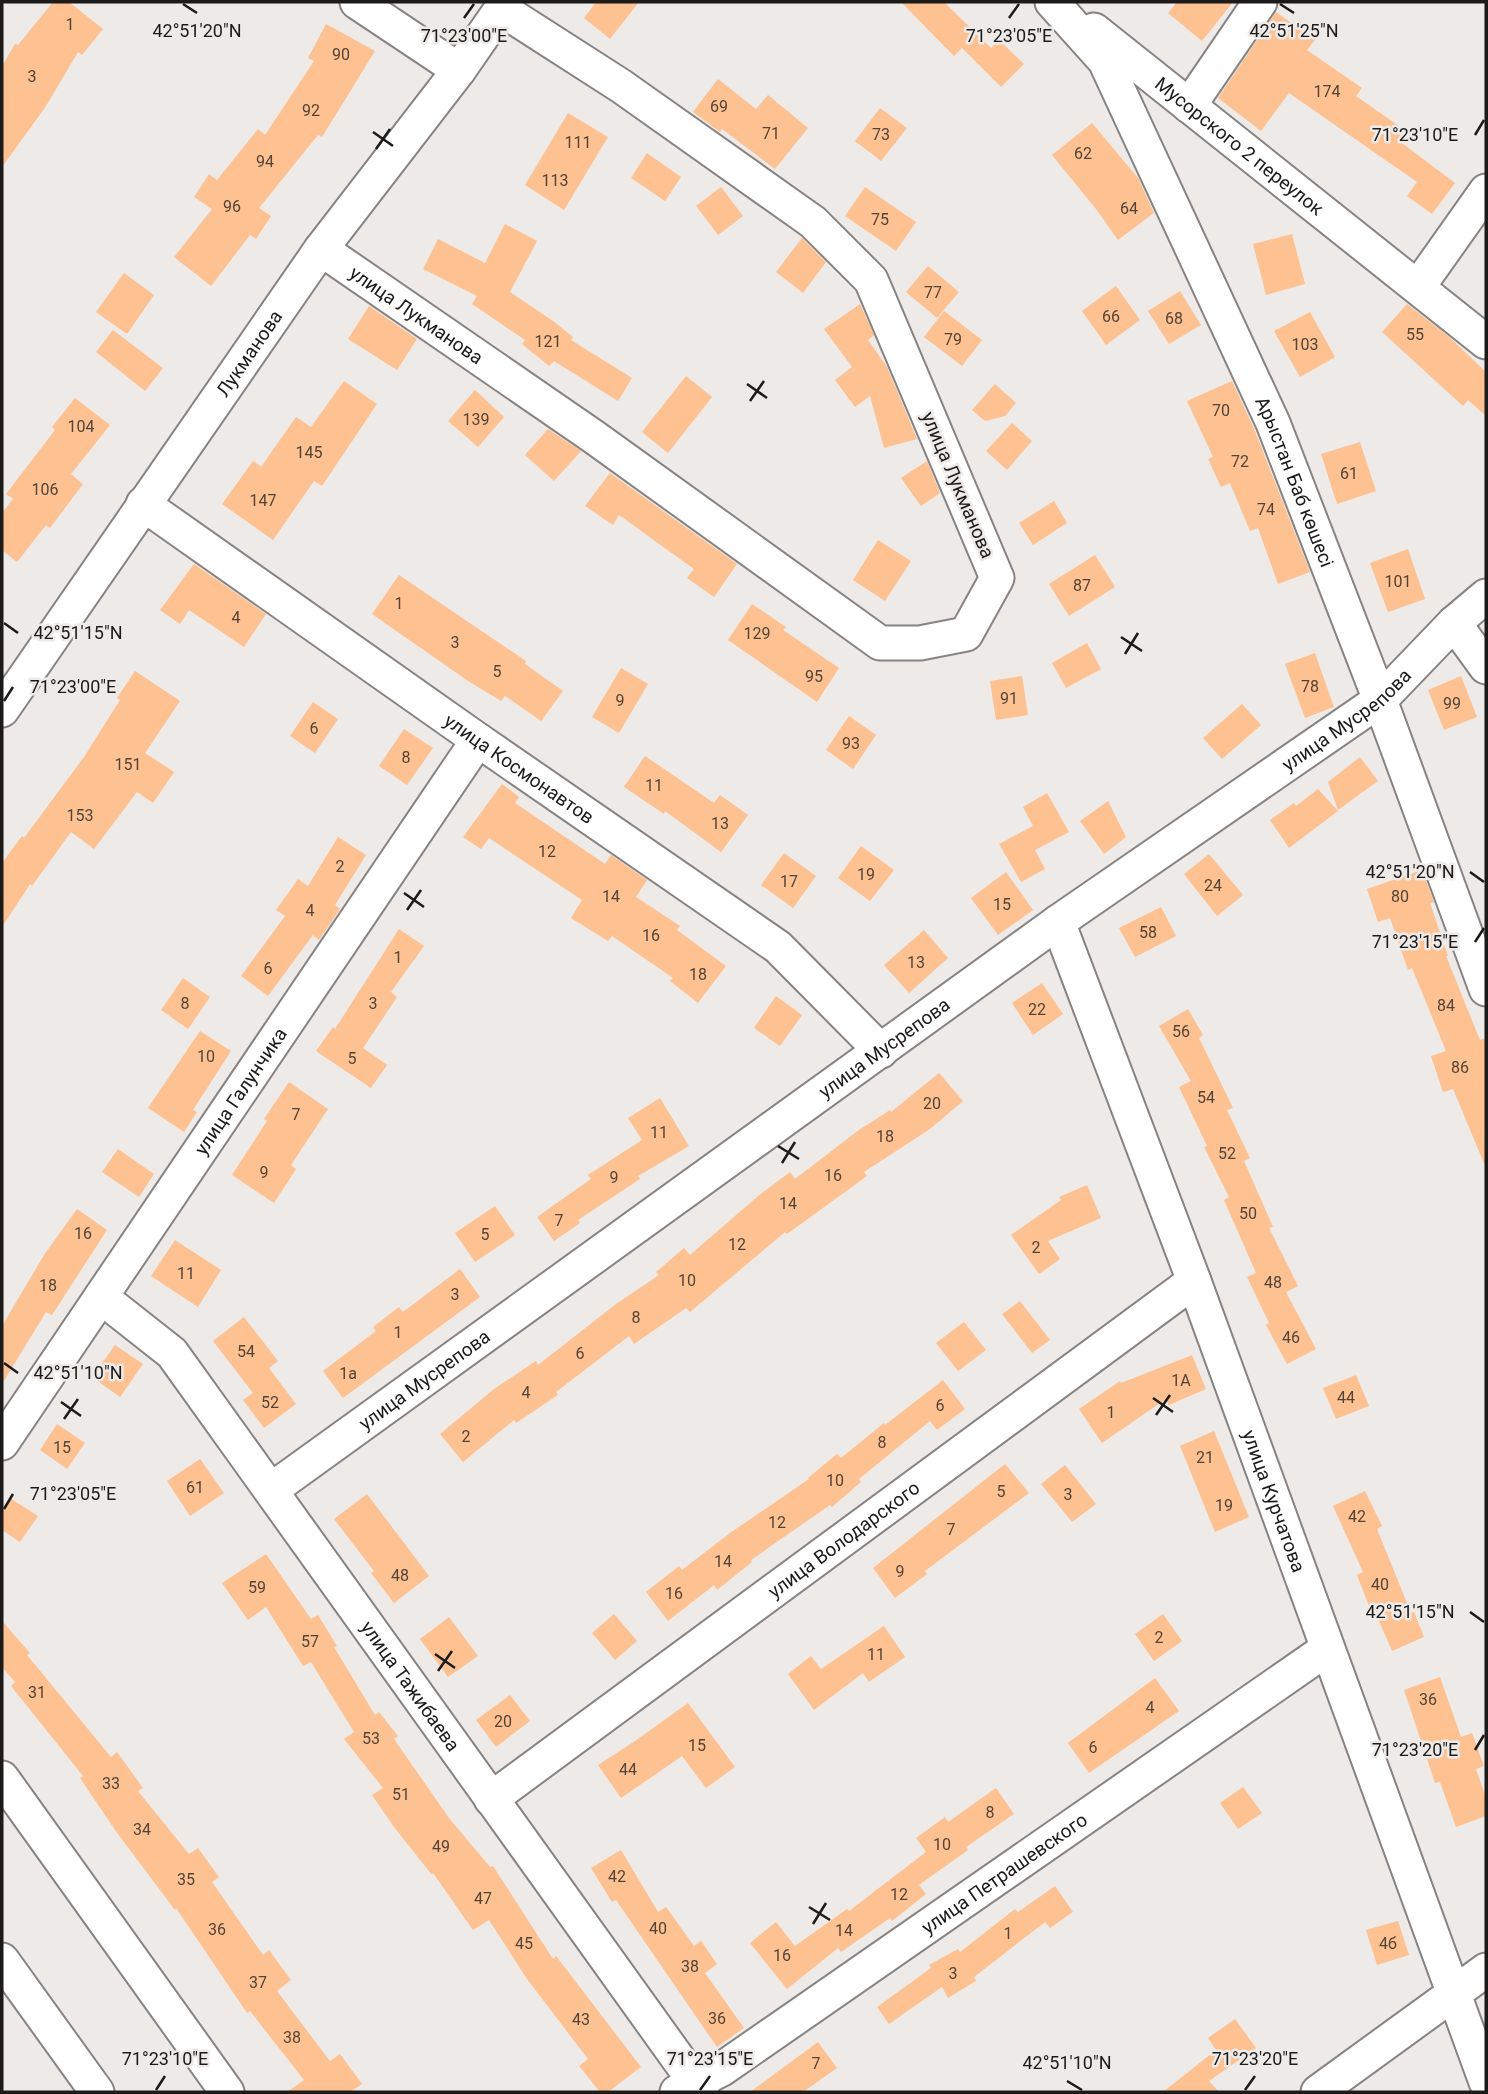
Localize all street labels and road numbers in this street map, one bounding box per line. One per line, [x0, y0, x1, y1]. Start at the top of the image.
street label: Мусорского 2 переулок [1151, 72, 1329, 220]
street label: улица Лукманова [345, 261, 488, 369]
street label: Лукманова [211, 305, 287, 401]
street label: Арыстан Баб көшесі [1251, 393, 1339, 570]
street label: улица Лукманова [917, 408, 999, 562]
street label: улица Мусрепова [1277, 664, 1416, 776]
street label: улица Космонавтов [440, 709, 599, 828]
street label: улица Мусрепова [814, 993, 954, 1103]
street label: улица Галунчика [189, 1023, 292, 1159]
street label: улица Мусрепова [354, 1324, 494, 1434]
street label: улица Курчатова [1238, 1427, 1311, 1575]
street label: улица Володарского [763, 1476, 924, 1603]
street label: улица Тажибаева [356, 1616, 465, 1755]
street label: улица Петрашевского [917, 1808, 1091, 1939]

